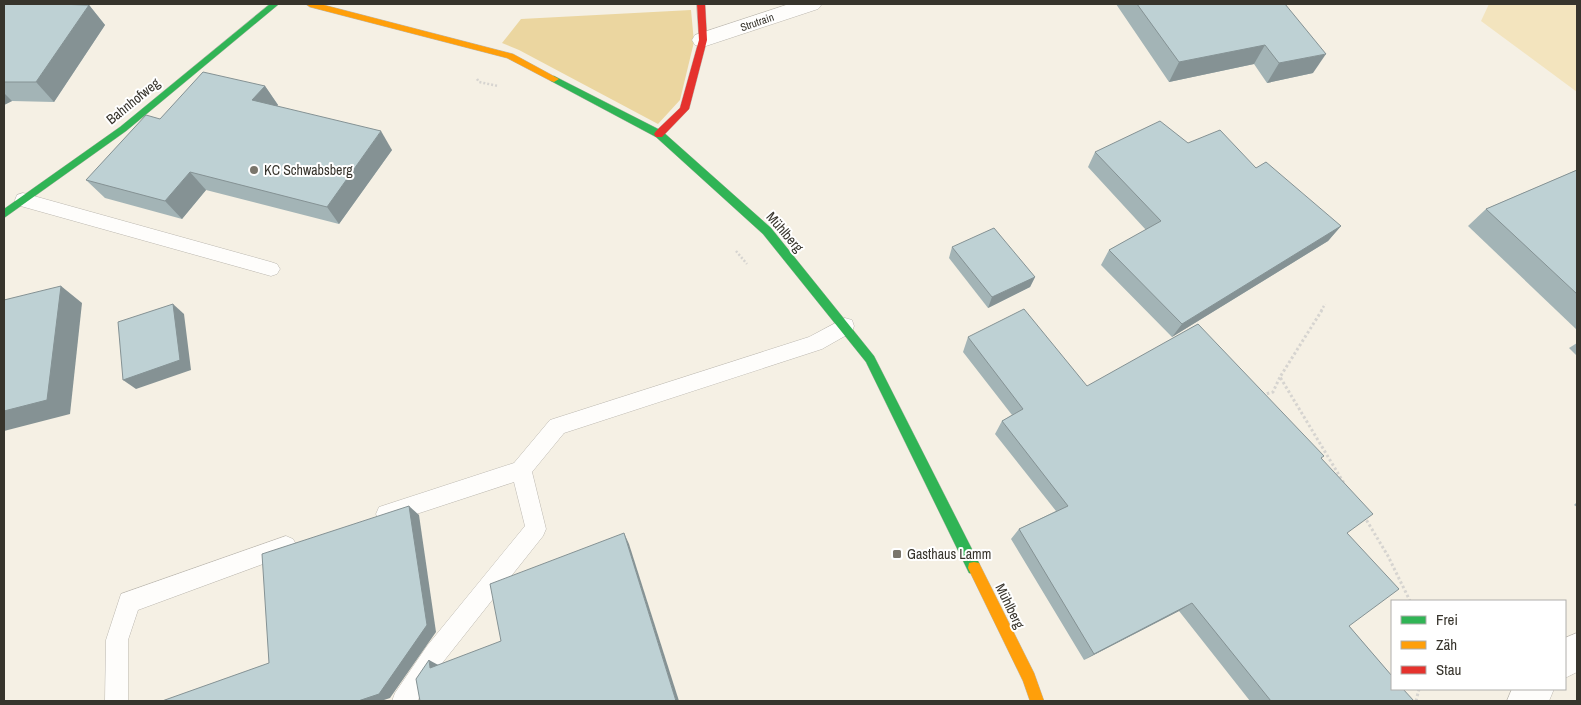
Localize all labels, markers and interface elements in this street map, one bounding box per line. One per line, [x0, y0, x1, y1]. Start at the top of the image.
street label: Strutrain [738, 10, 776, 34]
street label: Bahnhofweg [103, 74, 164, 128]
place label: KC Schwabsberg [264, 161, 353, 179]
marker: KC Schwabsberg [248, 164, 260, 176]
street label: Mühlberg [763, 208, 808, 256]
place label: Gasthaus Lamm [907, 545, 991, 563]
marker: Gasthaus Lamm [891, 548, 903, 560]
street label: Mühlberg [991, 581, 1029, 632]
legend [1391, 600, 1566, 690]
text: Frei [1436, 609, 1458, 630]
text: Zäh [1436, 634, 1457, 655]
text: Stau [1436, 659, 1461, 680]

